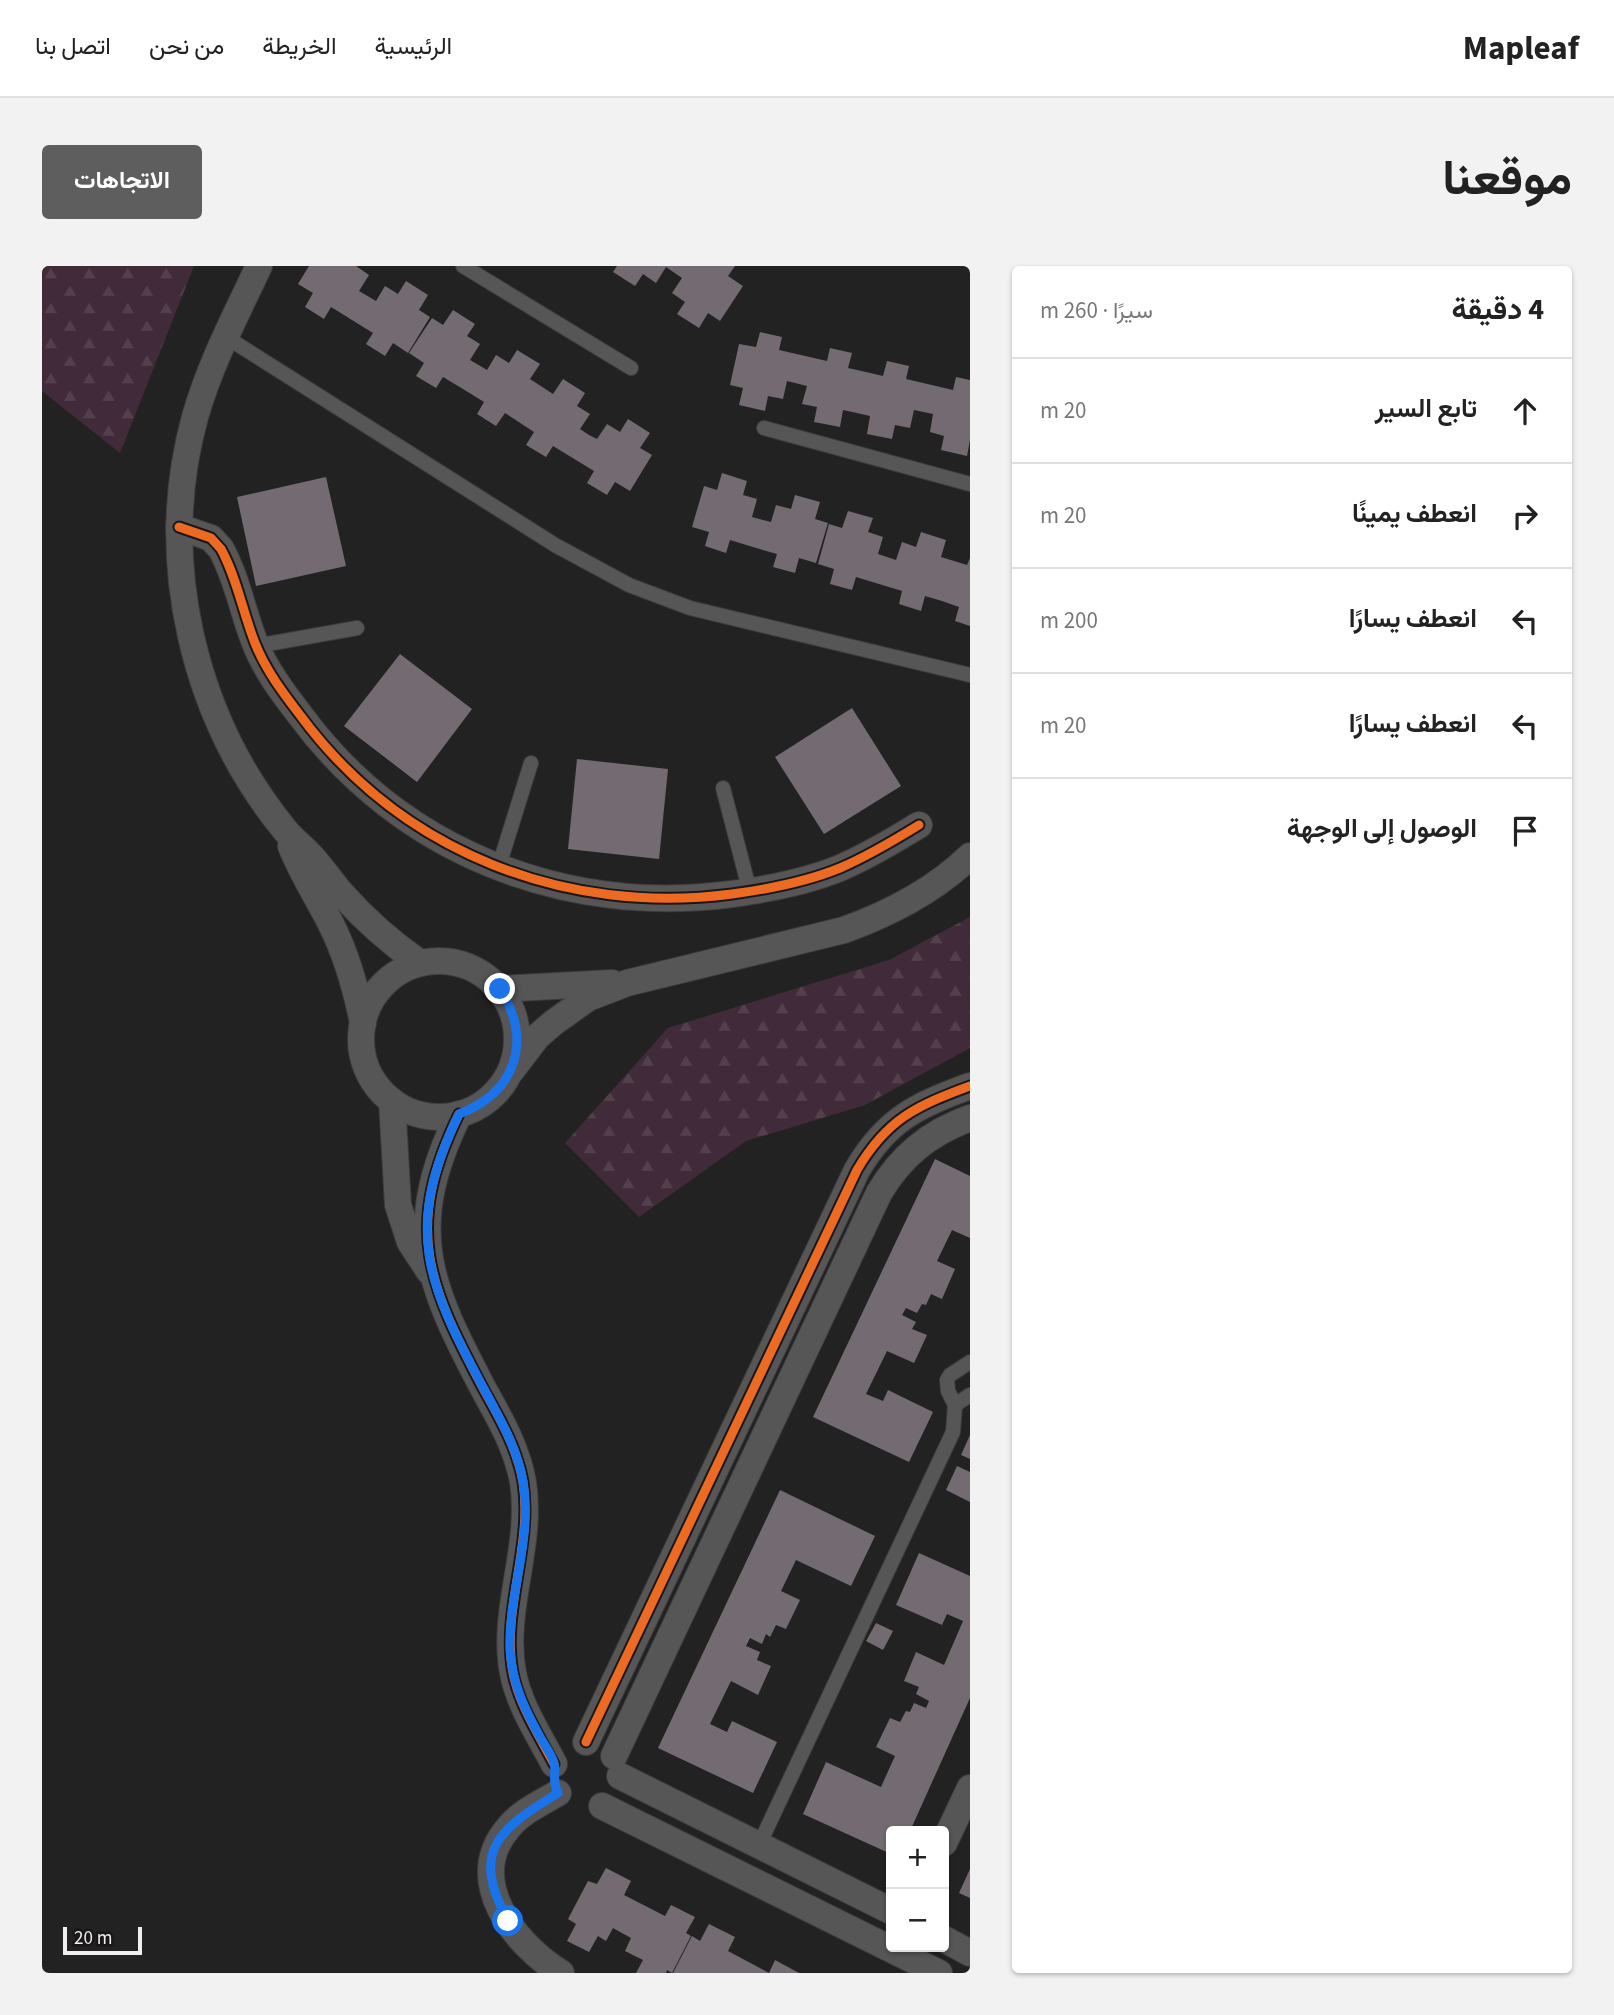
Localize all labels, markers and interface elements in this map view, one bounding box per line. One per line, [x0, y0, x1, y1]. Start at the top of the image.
text: Mapleaf [1463, 25, 1579, 72]
text: اتصل بنا [35, 29, 111, 64]
text: من نحن [149, 29, 224, 64]
text: الخريطة [262, 29, 337, 64]
text: الرئيسية [375, 29, 452, 64]
text: موقعنا [1442, 144, 1572, 214]
button: الاتجاهات [42, 145, 202, 219]
text: 4 دقيقة [1451, 288, 1544, 331]
text: سيرًا · 260 m [1040, 294, 1153, 327]
text: تابع السير [1375, 390, 1477, 427]
icon: ahead [1506, 392, 1544, 430]
text: 20 m [1040, 394, 1087, 427]
text: انعطف يمينًا [1352, 495, 1477, 532]
icon: right [1506, 497, 1544, 535]
text: 20 m [1040, 499, 1087, 532]
text: انعطف يسارًا [1349, 600, 1477, 637]
icon: left [1506, 602, 1544, 640]
text: 200 m [1040, 604, 1098, 637]
text: انعطف يسارًا [1349, 705, 1477, 742]
icon: left [1506, 707, 1544, 745]
text: 20 m [1040, 709, 1087, 742]
text: الوصول إلى الوجهة [1287, 810, 1477, 847]
icon: arrive [1506, 812, 1544, 850]
route end [484, 973, 515, 1004]
map controls [886, 1826, 949, 1952]
button: + [886, 1826, 949, 1889]
button: − [886, 1889, 949, 1952]
route start [492, 1905, 523, 1936]
scale bar [63, 1924, 142, 1956]
text: 20 m [74, 1925, 112, 1952]

